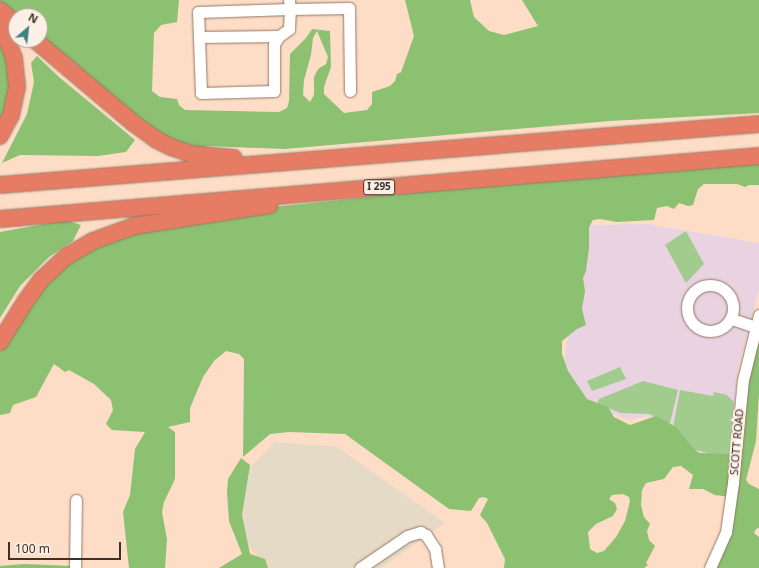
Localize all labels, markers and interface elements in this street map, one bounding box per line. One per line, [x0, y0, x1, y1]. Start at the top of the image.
north arrow [8, 8, 48, 48]
text: N [26, 9, 41, 27]
road number: I 295 [363, 179, 395, 195]
street label: SCOTT ROAD [728, 408, 746, 476]
scale bar [10, 534, 123, 560]
text: 100 m [15, 540, 50, 557]

